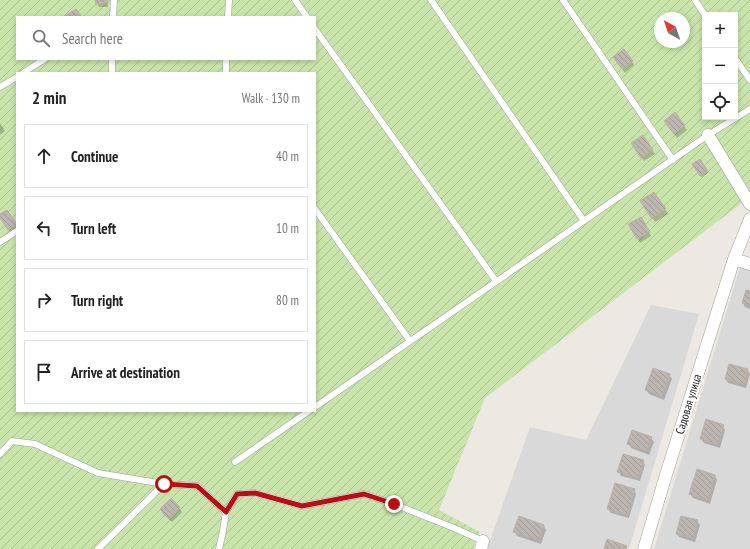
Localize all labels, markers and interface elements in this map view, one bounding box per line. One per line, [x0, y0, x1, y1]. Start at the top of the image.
north arrow [654, 12, 690, 48]
map controls [702, 12, 738, 120]
button: + [702, 12, 738, 48]
search box [16, 16, 316, 60]
icon: search [30, 27, 52, 49]
text: Search here [62, 29, 123, 48]
button: − [702, 48, 738, 84]
button: locate [702, 84, 738, 120]
text: 2 min [32, 87, 66, 109]
text: Walk · 130 m [242, 90, 300, 107]
icon: ahead [33, 145, 55, 167]
text: Continue [71, 147, 118, 166]
text: 40 m [276, 148, 299, 165]
icon: left [33, 217, 55, 239]
text: Turn left [71, 219, 116, 238]
text: 10 m [276, 220, 299, 237]
icon: right [33, 289, 55, 311]
text: Turn right [71, 291, 123, 310]
text: 80 m [276, 292, 299, 309]
icon: arrive [33, 361, 55, 383]
text: Arrive at destination [71, 363, 180, 382]
street label: Садовая улица [672, 372, 704, 436]
route start [155, 475, 173, 493]
route end [385, 495, 403, 513]

